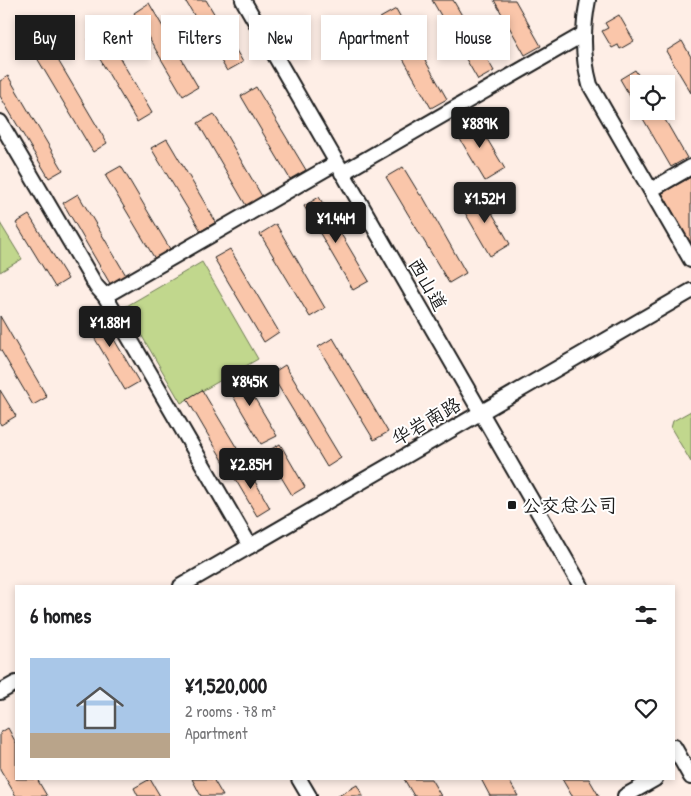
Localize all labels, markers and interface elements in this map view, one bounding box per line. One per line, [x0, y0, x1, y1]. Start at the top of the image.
chip: Buy [15, 15, 75, 60]
chip: Rent [85, 15, 151, 60]
chip: Filters [161, 15, 239, 60]
chip: New [249, 15, 311, 60]
chip: Apartment [321, 15, 427, 60]
chip: House [437, 15, 510, 60]
map controls [630, 75, 675, 120]
button: locate [630, 75, 675, 120]
pin: ¥889K [445, 106, 515, 149]
text: ¥889K [462, 112, 498, 134]
pin: ¥1.52M [444, 182, 526, 224]
text: ¥1.52M [465, 187, 505, 209]
pin: ¥1.44M [295, 202, 377, 244]
text: ¥1.44M [317, 207, 355, 229]
street label: 西山道 [402, 253, 454, 315]
pin: ¥1.88M [69, 306, 151, 348]
text: ¥1.88M [90, 311, 130, 333]
pin: ¥845K [215, 364, 285, 407]
text: ¥845K [232, 370, 268, 392]
street label: 华岩南路 [387, 391, 465, 451]
pin: ¥2.85M [210, 448, 292, 490]
text: ¥2.85M [230, 453, 272, 475]
place label: 公交总公司 [522, 492, 617, 518]
marker: 公交总公司 [506, 499, 518, 511]
text: 6 homes [30, 601, 91, 630]
icon: filters [632, 601, 660, 629]
text: ¥1,520,000 [185, 671, 267, 700]
icon: home [70, 678, 130, 738]
icon: heart [632, 694, 660, 722]
text: 2 rooms · 78 m² [185, 700, 276, 722]
text: Apartment [185, 722, 248, 744]

